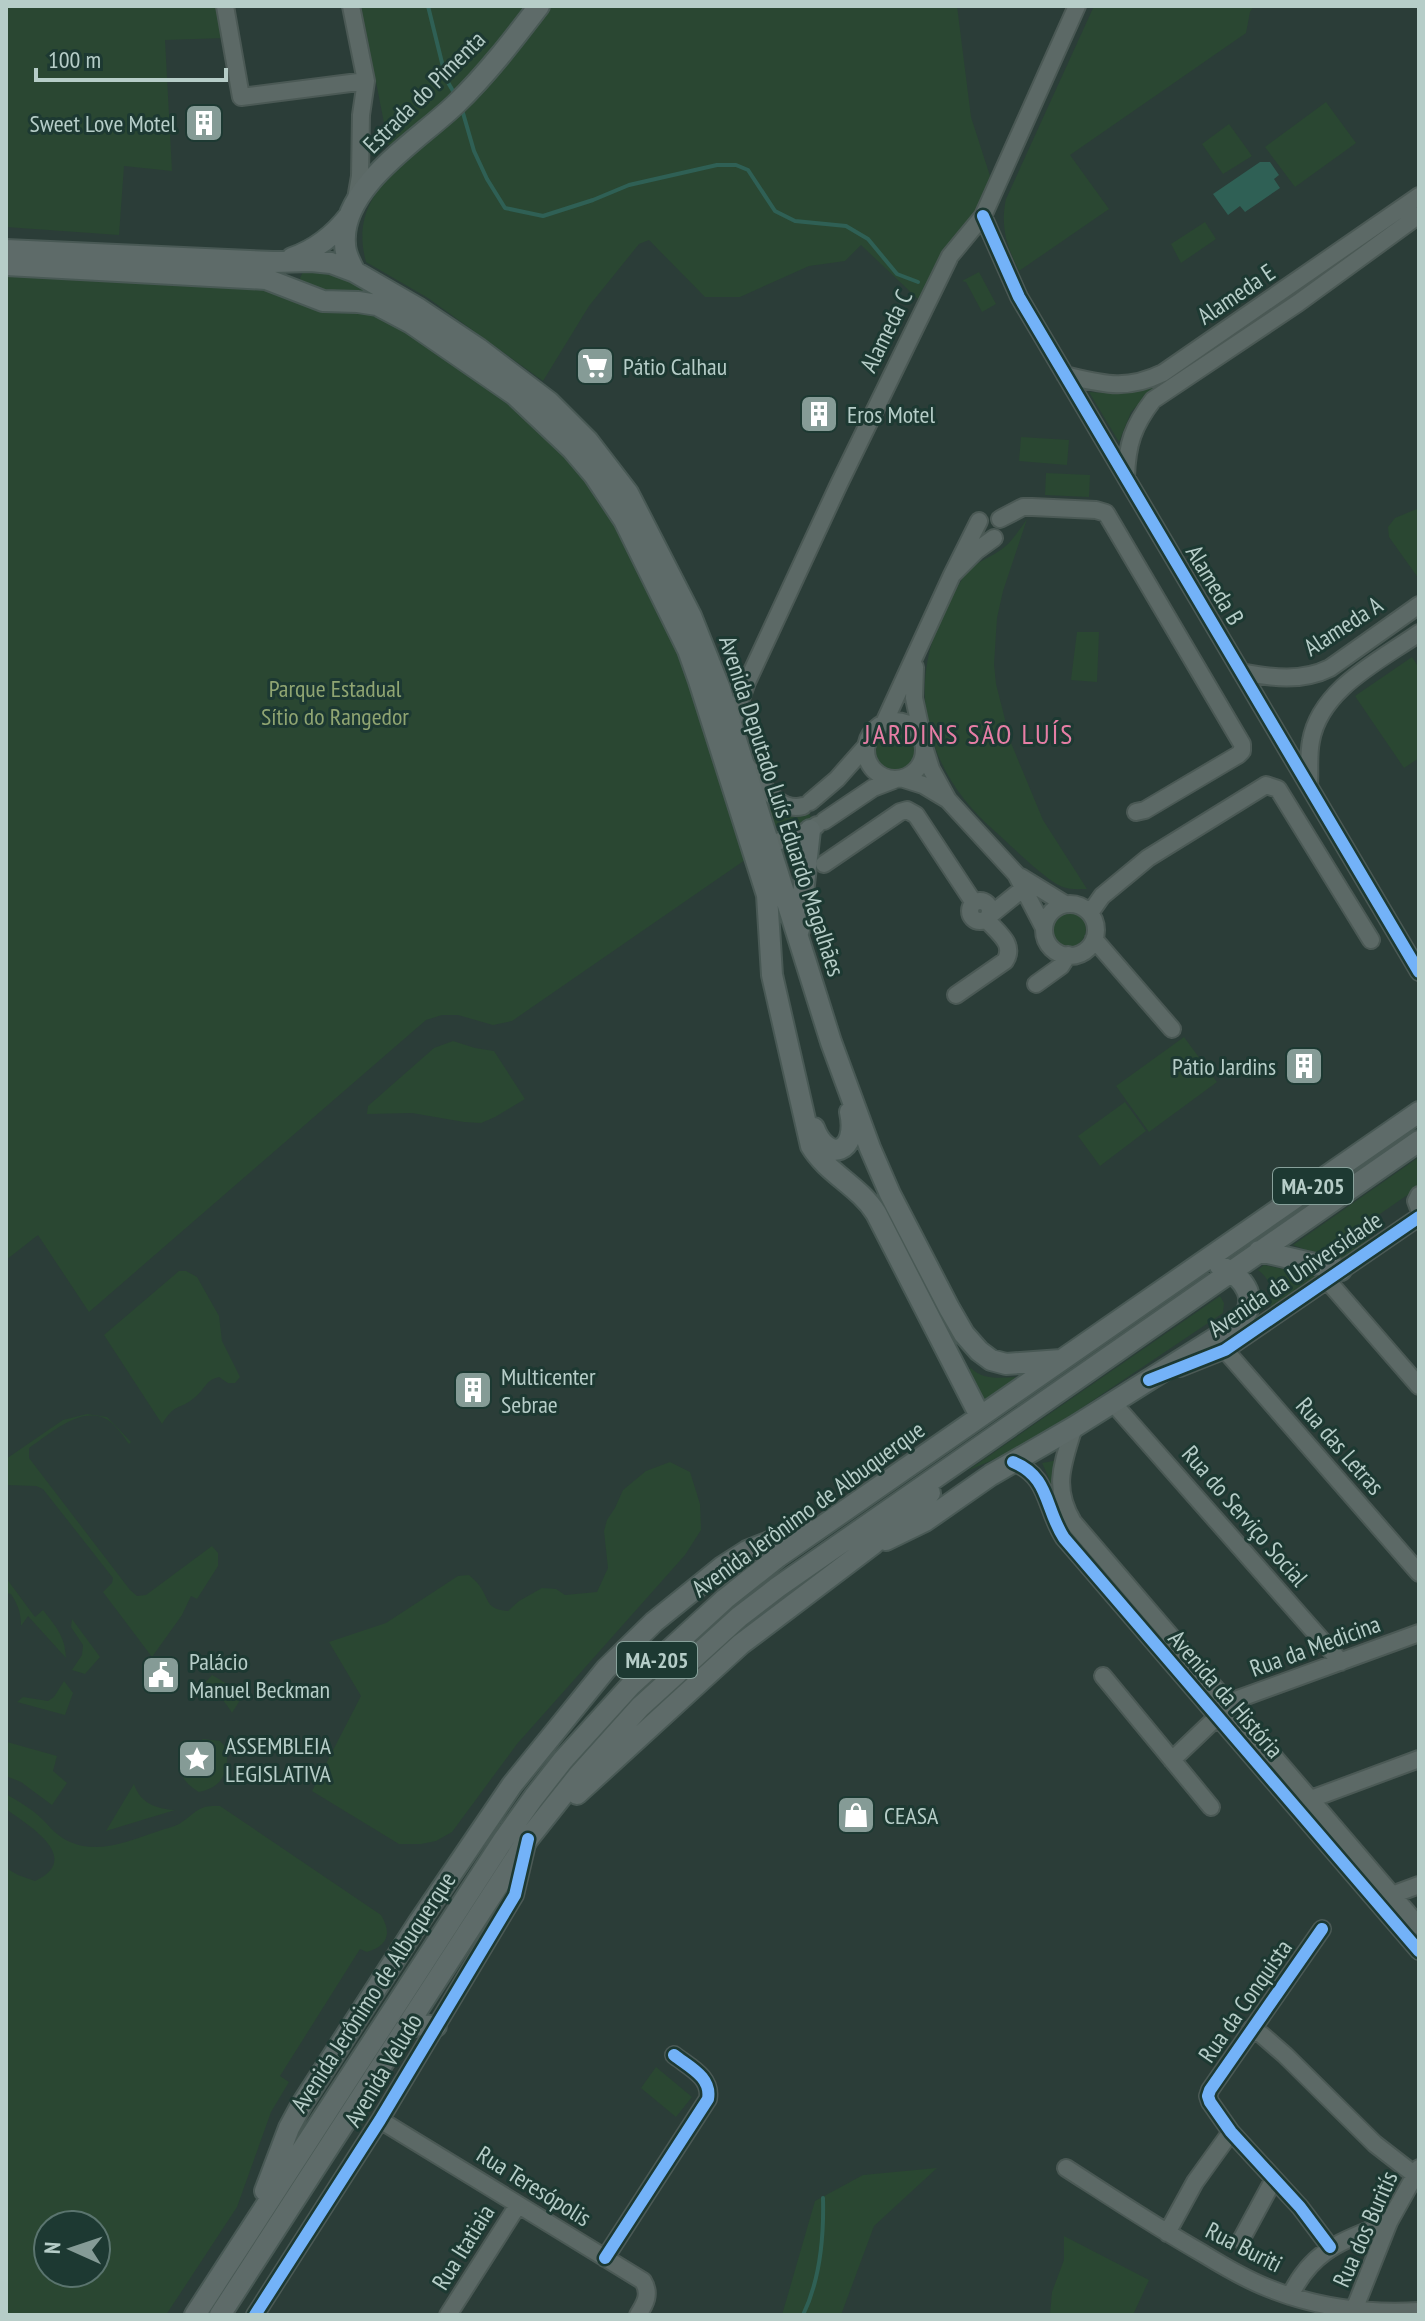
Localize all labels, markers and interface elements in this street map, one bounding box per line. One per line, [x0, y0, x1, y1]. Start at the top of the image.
street label: Estrada do Pimenta [356, 24, 492, 160]
scale bar [36, 32, 226, 82]
text: 100 m [48, 44, 101, 75]
building icon: Sweet Love Motel [183, 102, 225, 144]
place label: Sweet Love Motel [30, 108, 176, 139]
street label: Alameda E [1191, 257, 1281, 331]
street label: Alameda C [853, 285, 919, 377]
supermarket icon: Pátio Calhau [574, 345, 616, 387]
place label: Pátio Calhau [623, 351, 727, 382]
building icon: Eros Motel [798, 393, 840, 435]
place label: Eros Motel [847, 399, 935, 430]
street label: Alameda B [1179, 539, 1251, 631]
street label: Alameda A [1298, 589, 1389, 663]
street label: Avenida Deputado Luís Eduardo Magalhães [712, 632, 852, 980]
park label: Parque Estadual Sítio do Rangedor [261, 673, 409, 732]
district label: JARDINS SÃO LUÍS [863, 715, 1074, 752]
building icon: Pátio Jardins [1283, 1045, 1325, 1087]
place label: Pátio Jardins [1172, 1051, 1276, 1082]
road number: MA-205 [1273, 1168, 1353, 1204]
street label: Avenida da Universidade [1202, 1204, 1388, 1344]
place label: Multicenter Sebrae [501, 1361, 596, 1420]
building icon: Multicenter Sebrae [452, 1369, 494, 1411]
street label: Rua das Letras [1289, 1391, 1391, 1501]
street label: Avenida Jerônimo de Albuquerque [685, 1414, 931, 1604]
street label: Rua do Serviço Social [1175, 1439, 1315, 1593]
street label: Rua da Medicina [1246, 1608, 1384, 1684]
street label: Avenida da História [1162, 1623, 1290, 1765]
road number: MA-205 [617, 1642, 697, 1678]
place label: Palácio Manuel Beckman [189, 1646, 330, 1705]
public building icon: Palácio Manuel Beckman [140, 1654, 182, 1696]
place label: ASSEMBLEIA LEGISLATIVA [225, 1730, 332, 1789]
place icon: ASSEMBLEIA LEGISLATIVA [176, 1738, 218, 1780]
shop icon: CEASA [835, 1794, 877, 1836]
place label: CEASA [884, 1800, 939, 1831]
street label: Avenida Jerônimo de Albuquerque [284, 1866, 462, 2118]
street label: Rua da Conquista [1191, 1933, 1299, 2069]
street label: Avenida Veludo [337, 2008, 429, 2132]
street label: Rua Teresópolis [471, 2139, 597, 2233]
street label: Rua dos Buritís [1326, 2166, 1404, 2292]
street label: Rua Itatiaia [425, 2199, 501, 2295]
north arrow [32, 2209, 112, 2289]
street label: Rua Buriti [1200, 2215, 1288, 2279]
text: N [38, 2241, 66, 2255]

